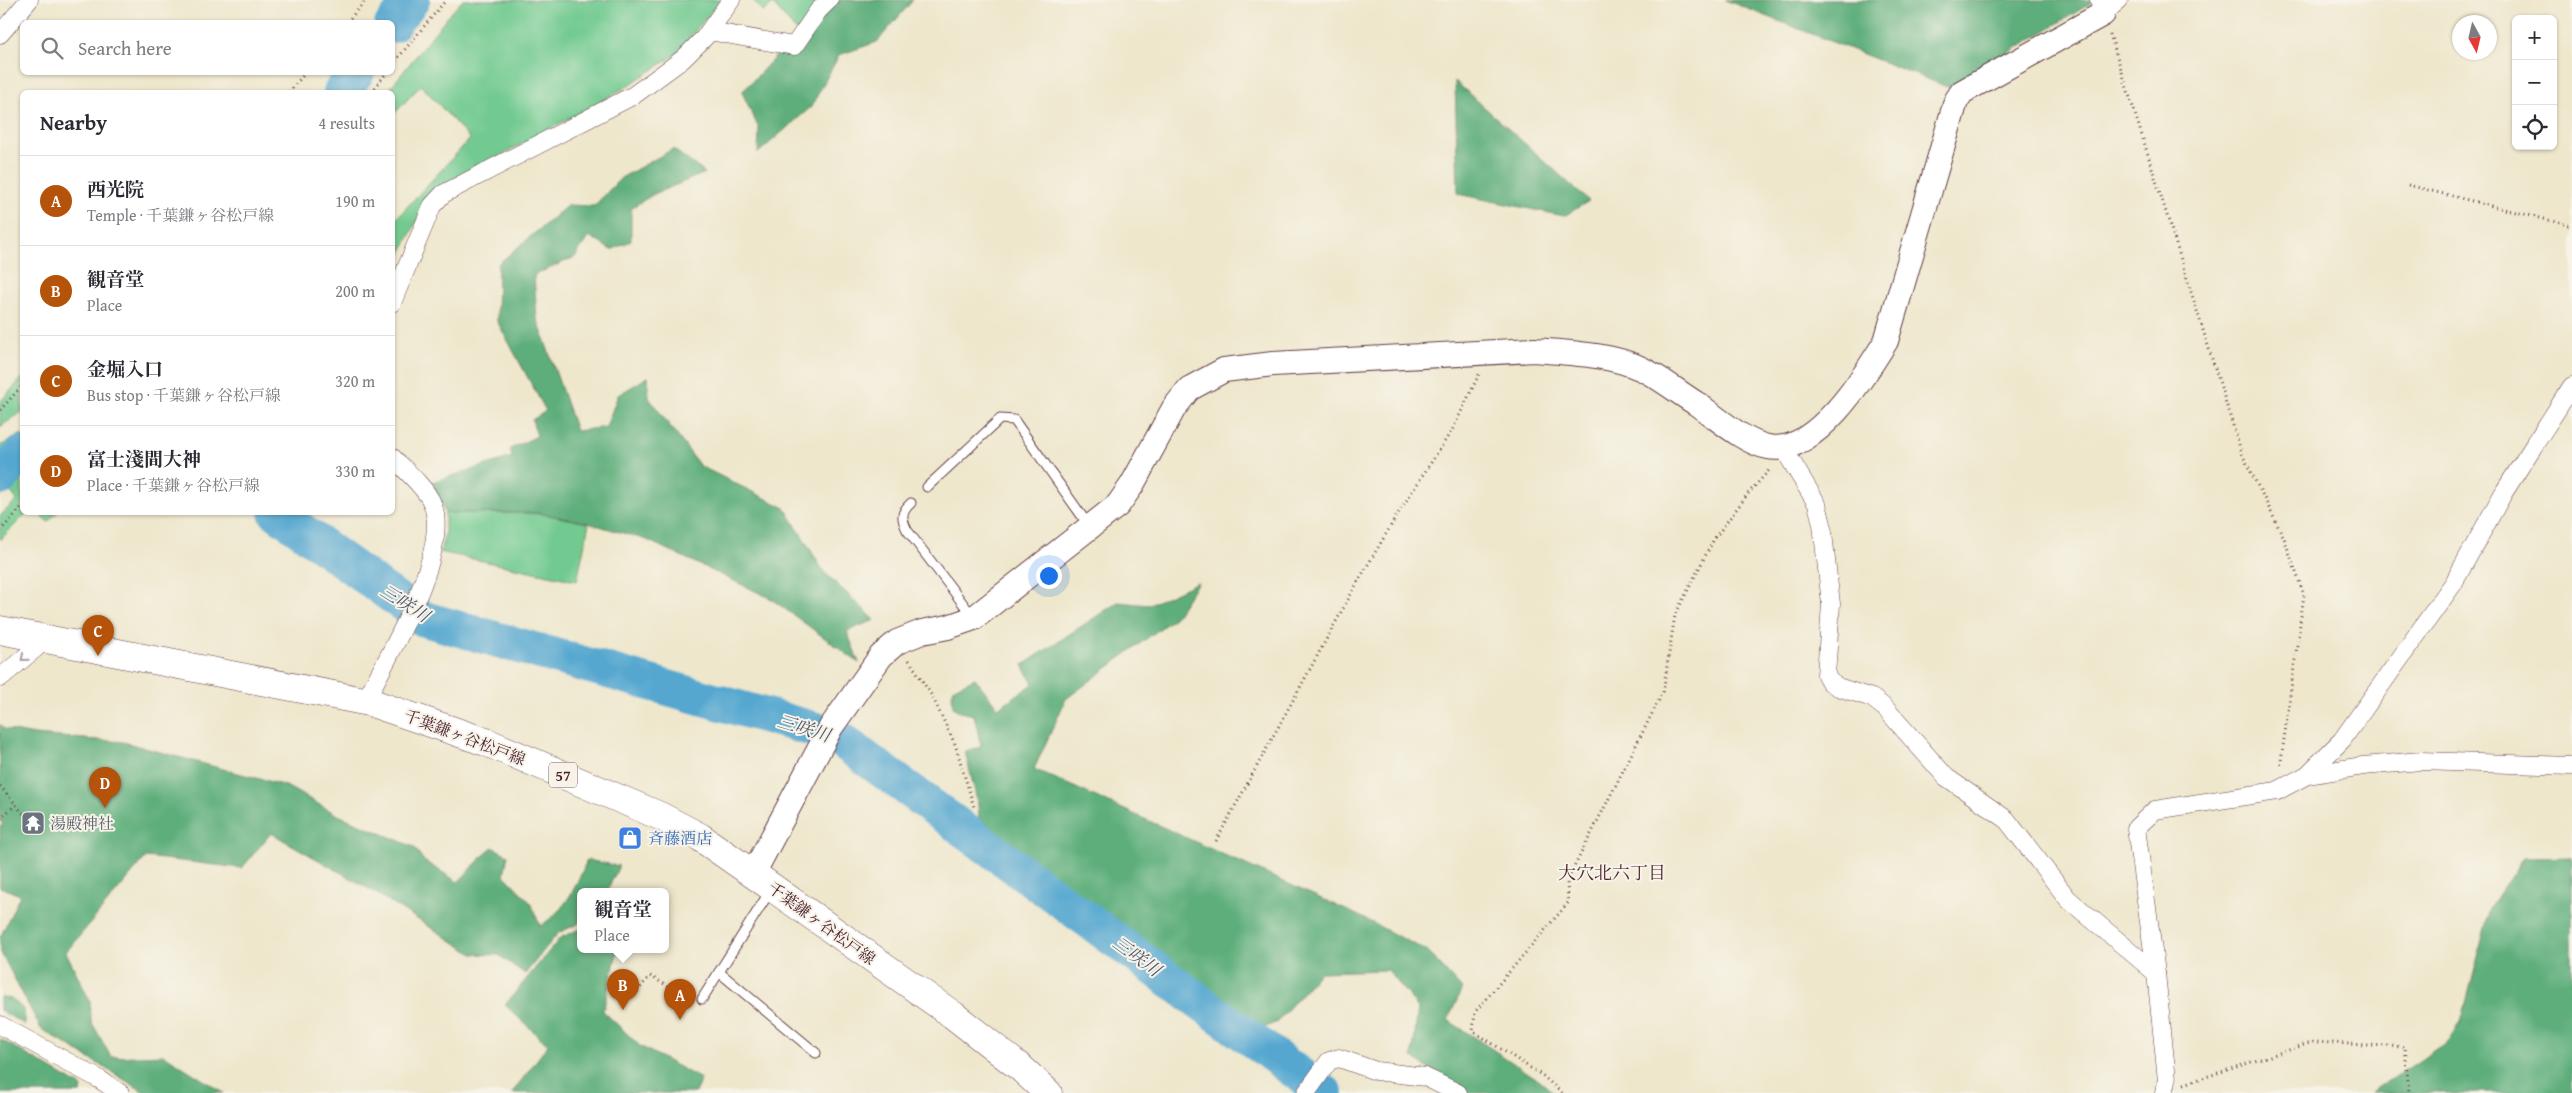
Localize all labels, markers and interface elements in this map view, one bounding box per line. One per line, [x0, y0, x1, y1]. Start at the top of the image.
north arrow [2452, 15, 2497, 60]
map controls [2512, 15, 2557, 150]
button: + [2512, 15, 2557, 60]
search box [20, 20, 395, 75]
icon: search [38, 34, 66, 62]
text: Search here [78, 34, 172, 62]
button: − [2512, 60, 2557, 105]
button: locate [2512, 105, 2557, 150]
text: Nearby [40, 107, 107, 138]
text: 4 results [318, 111, 375, 135]
text: 西光院 [87, 175, 144, 203]
text: A [51, 189, 61, 213]
text: 190 m [335, 189, 375, 213]
text: Temple · 千葉鎌ヶ谷松戸線 [87, 203, 274, 227]
text: 観音堂 [87, 265, 144, 293]
text: B [51, 279, 61, 303]
text: 200 m [335, 279, 375, 303]
text: Place [87, 293, 122, 317]
text: 金堀入口 [87, 355, 163, 383]
text: C [51, 369, 61, 393]
text: 320 m [335, 369, 375, 393]
text: Bus stop · 千葉鎌ヶ谷松戸線 [87, 383, 281, 407]
text: 富士淺間大神 [87, 445, 201, 473]
text: D [51, 459, 61, 483]
text: 330 m [335, 459, 375, 483]
text: Place · 千葉鎌ヶ谷松戸線 [87, 473, 260, 497]
your location [1036, 563, 1062, 589]
water label: 三咲川 [375, 577, 437, 630]
pin: C [82, 615, 114, 656]
one-way arrow [20, 652, 29, 661]
street label: 千葉鎌ヶ谷松戸線 [401, 703, 529, 771]
water label: 三咲川 [774, 707, 836, 749]
road number: 57 [549, 762, 577, 788]
pin: D [89, 767, 121, 808]
temple icon: 湯殿神社 [20, 810, 46, 836]
place label: 湯殿神社 [50, 811, 114, 835]
shop icon: 斉藤酒店 [617, 825, 643, 851]
place label: 斉藤酒店 [648, 826, 712, 850]
district label: 大穴北六丁目 [1558, 859, 1666, 886]
street label: 千葉鎌ヶ谷松戸線 [763, 876, 881, 970]
popup [577, 888, 669, 953]
text: 観音堂 [594, 895, 652, 923]
text: Place [594, 923, 630, 947]
water label: 三咲川 [1107, 929, 1168, 984]
pin: B [607, 969, 639, 1010]
pin: A [664, 979, 696, 1020]

